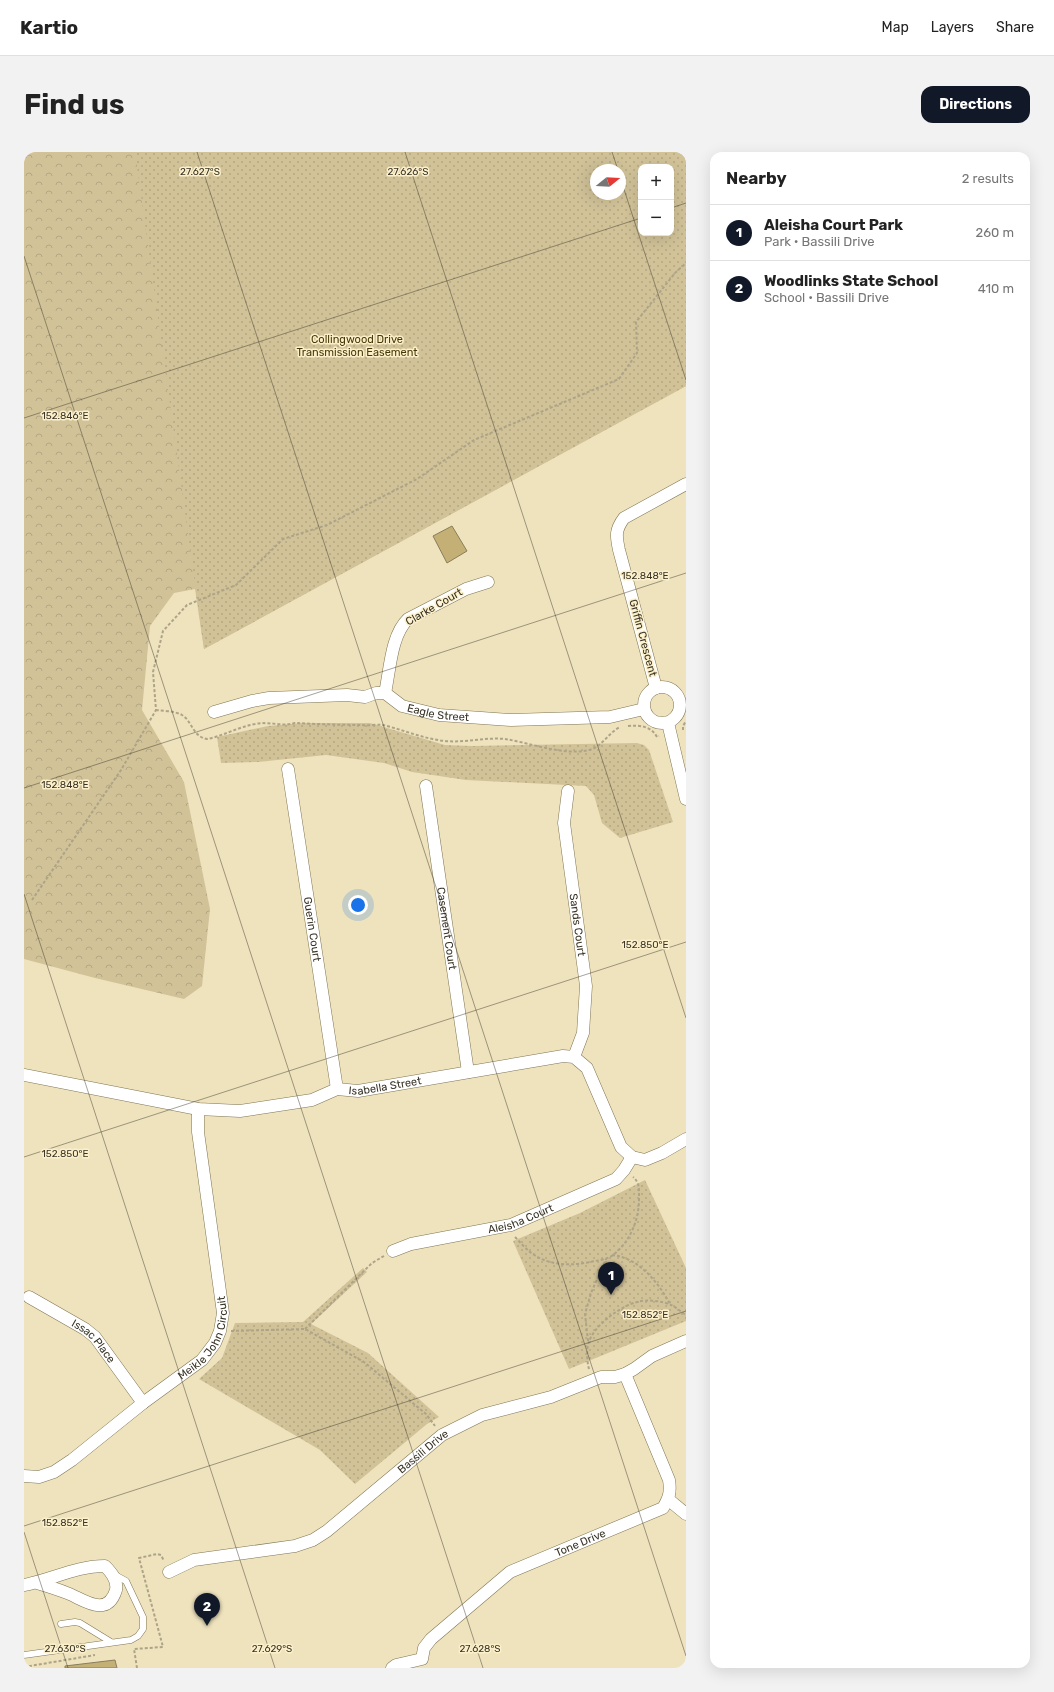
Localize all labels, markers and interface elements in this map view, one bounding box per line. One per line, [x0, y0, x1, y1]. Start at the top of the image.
text: Kartio [20, 16, 78, 39]
text: Map [882, 19, 909, 36]
text: Layers [931, 19, 974, 36]
text: Share [996, 19, 1034, 36]
button: Directions [921, 86, 1030, 123]
text: Find us [24, 88, 124, 121]
north arrow [590, 164, 626, 200]
map controls [638, 164, 674, 236]
button: + [638, 164, 674, 200]
text: 27.627°S [180, 166, 220, 178]
text: 27.626°S [388, 166, 428, 178]
text: Nearby [726, 168, 787, 188]
text: 2 results [962, 171, 1014, 186]
button: − [638, 200, 674, 236]
text: Aleisha Court Park [764, 216, 903, 234]
text: 1 [736, 225, 742, 240]
text: 260 m [976, 225, 1014, 240]
text: Park · Bassili Drive [764, 234, 875, 249]
text: Woodlinks State School [764, 272, 938, 290]
text: 2 [735, 281, 743, 296]
text: 410 m [978, 281, 1014, 296]
text: School · Bassili Drive [764, 290, 889, 305]
park label: Collingwood Drive Transmission Easement [296, 333, 418, 359]
text: 152.846°E [41, 410, 89, 422]
text: 152.848°E [621, 570, 669, 582]
street label: Clarke Court [403, 585, 465, 628]
street label: Griffin Crescent [626, 598, 660, 679]
street label: Eagle Street [406, 701, 470, 724]
text: 152.848°E [41, 779, 89, 791]
street label: Casement Court [434, 886, 460, 971]
street label: Sands Court [567, 893, 589, 958]
your location [348, 895, 368, 915]
street label: Guerin Court [301, 896, 324, 963]
text: 152.850°E [621, 939, 669, 951]
street label: Isabella Street [348, 1074, 423, 1098]
text: 152.850°E [41, 1148, 89, 1160]
street label: Aleisha Court [487, 1201, 556, 1236]
pin: 1 [598, 1262, 624, 1295]
street label: Meikle John Circuit [175, 1295, 230, 1382]
text: 152.852°E [622, 1309, 668, 1321]
street label: Issac Place [70, 1316, 118, 1365]
street label: Bassili Drive [395, 1427, 450, 1476]
text: 152.852°E [42, 1517, 88, 1529]
street label: Tone Drive [553, 1526, 608, 1559]
pin: 2 [194, 1593, 220, 1626]
text: 27.630°S [44, 1643, 86, 1655]
text: 27.629°S [252, 1643, 292, 1655]
text: 27.628°S [459, 1643, 501, 1655]

